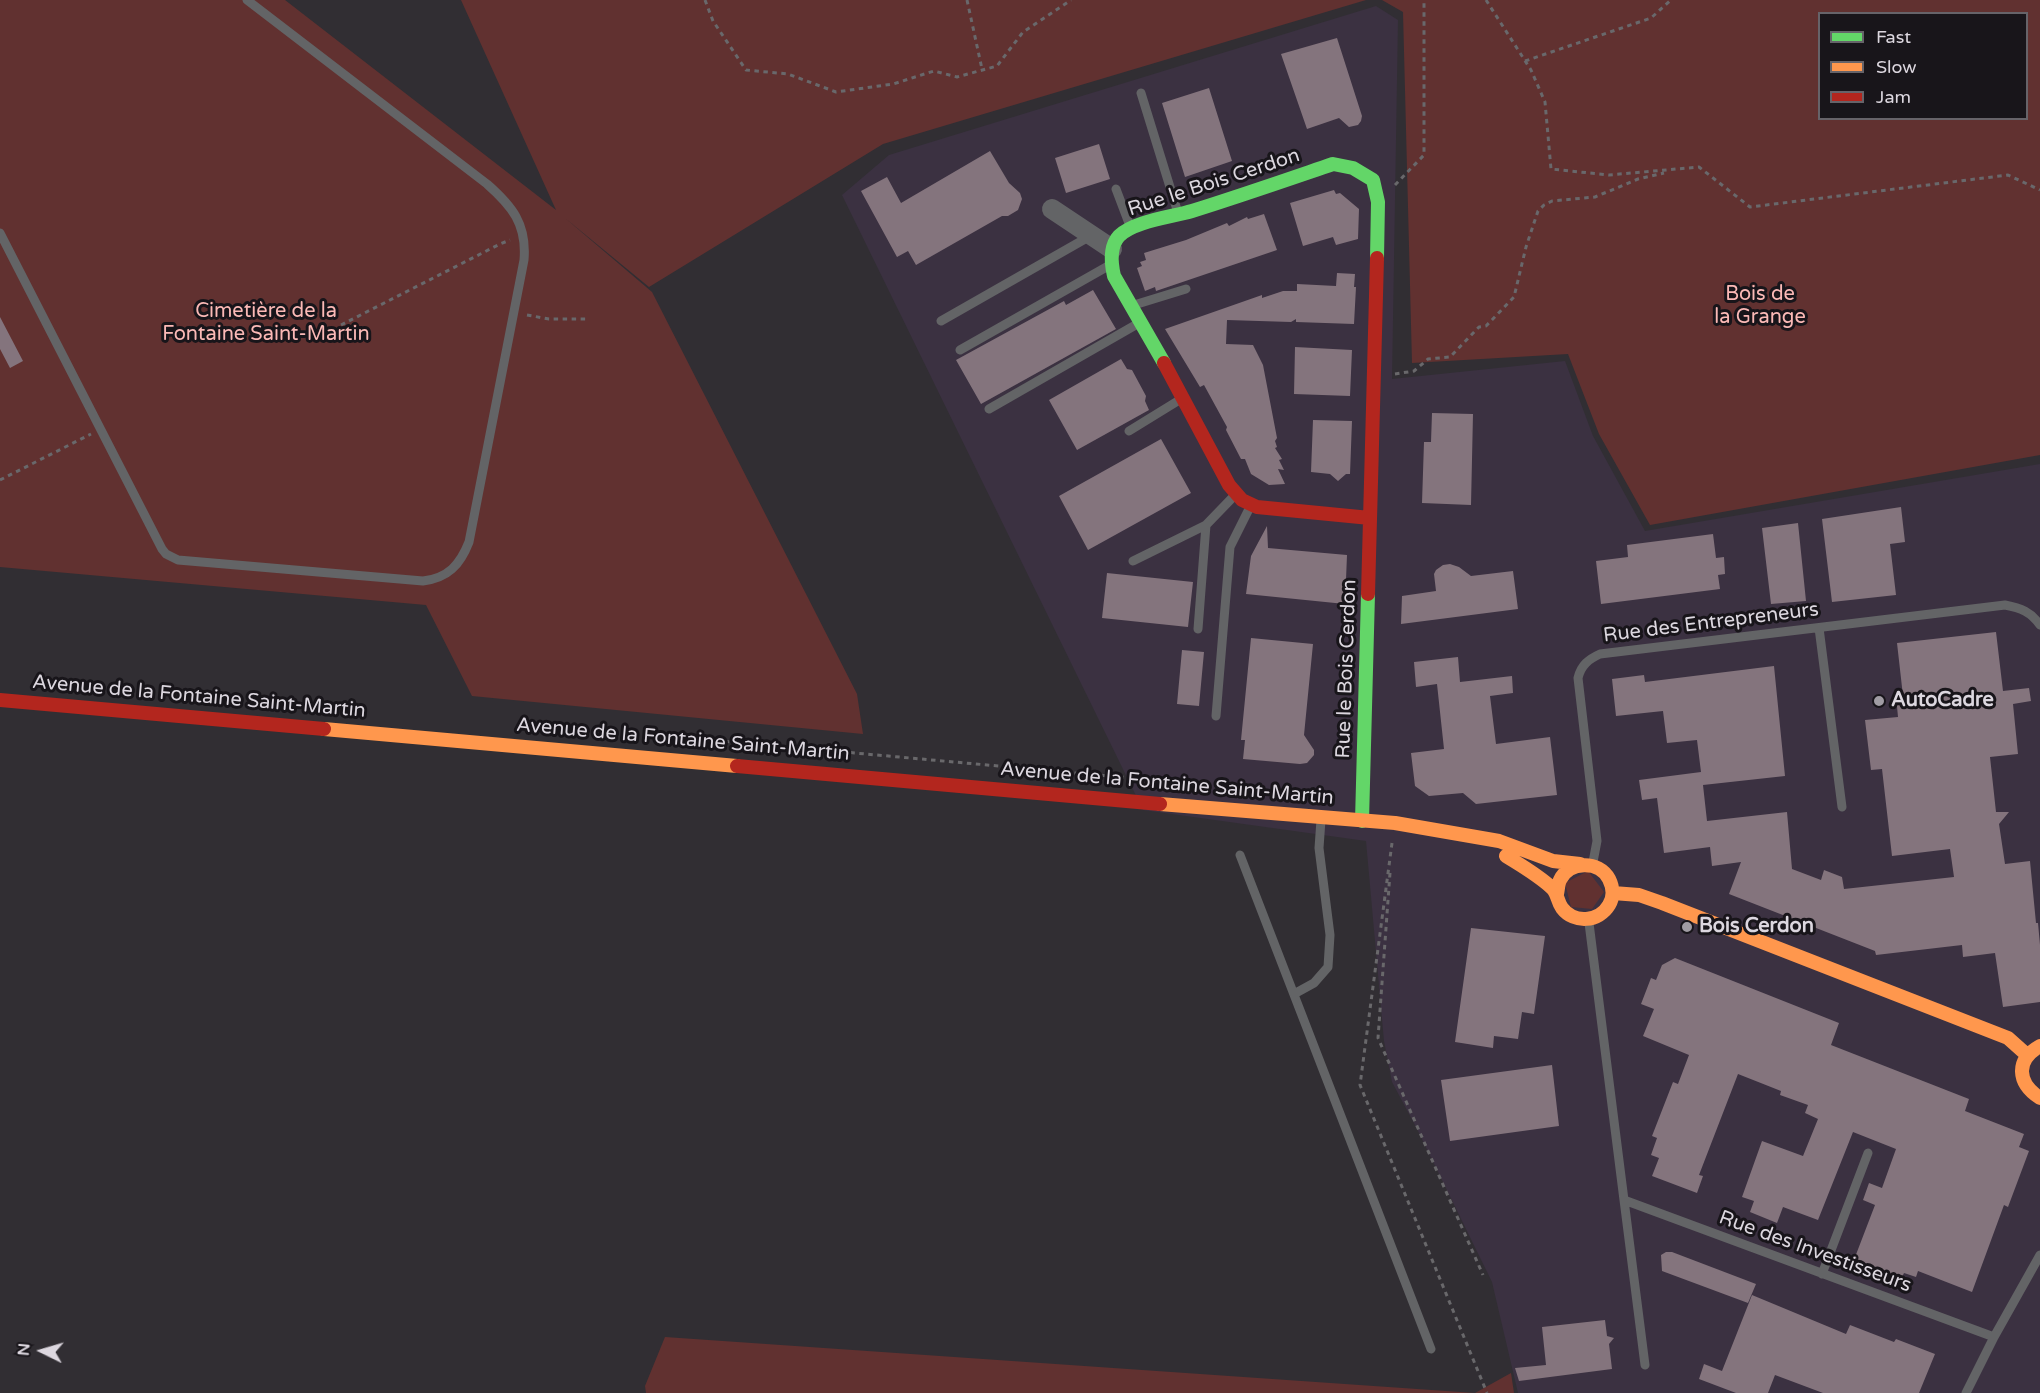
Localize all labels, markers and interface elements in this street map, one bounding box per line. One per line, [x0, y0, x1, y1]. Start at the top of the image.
legend [1818, 12, 2028, 120]
text: Fast [1876, 26, 1911, 48]
text: Slow [1876, 56, 1917, 78]
text: Jam [1876, 86, 1911, 108]
street label: Rue le Bois Cerdon [1125, 144, 1303, 222]
park label: Bois de la Grange [1714, 283, 1806, 330]
park label: Cimetière de la Fontaine Saint-Martin [162, 300, 370, 347]
street label: Rue le Bois Cerdon [1332, 579, 1362, 759]
street label: Rue des Entrepreneurs [1602, 598, 1820, 648]
street label: Avenue de la Fontaine Saint-Martin [31, 670, 367, 724]
place label: AutoCadre [1891, 689, 1994, 713]
marker: AutoCadre [1872, 694, 1886, 708]
street label: Avenue de la Fontaine Saint-Martin [515, 713, 851, 767]
street label: Avenue de la Fontaine Saint-Martin [999, 757, 1335, 811]
place label: Bois Cerdon [1699, 915, 1814, 939]
marker: Bois Cerdon [1680, 920, 1694, 934]
street label: Rue des Investisseurs [1715, 1206, 1915, 1298]
north arrow [12, 1321, 72, 1381]
text: N [14, 1342, 35, 1357]

